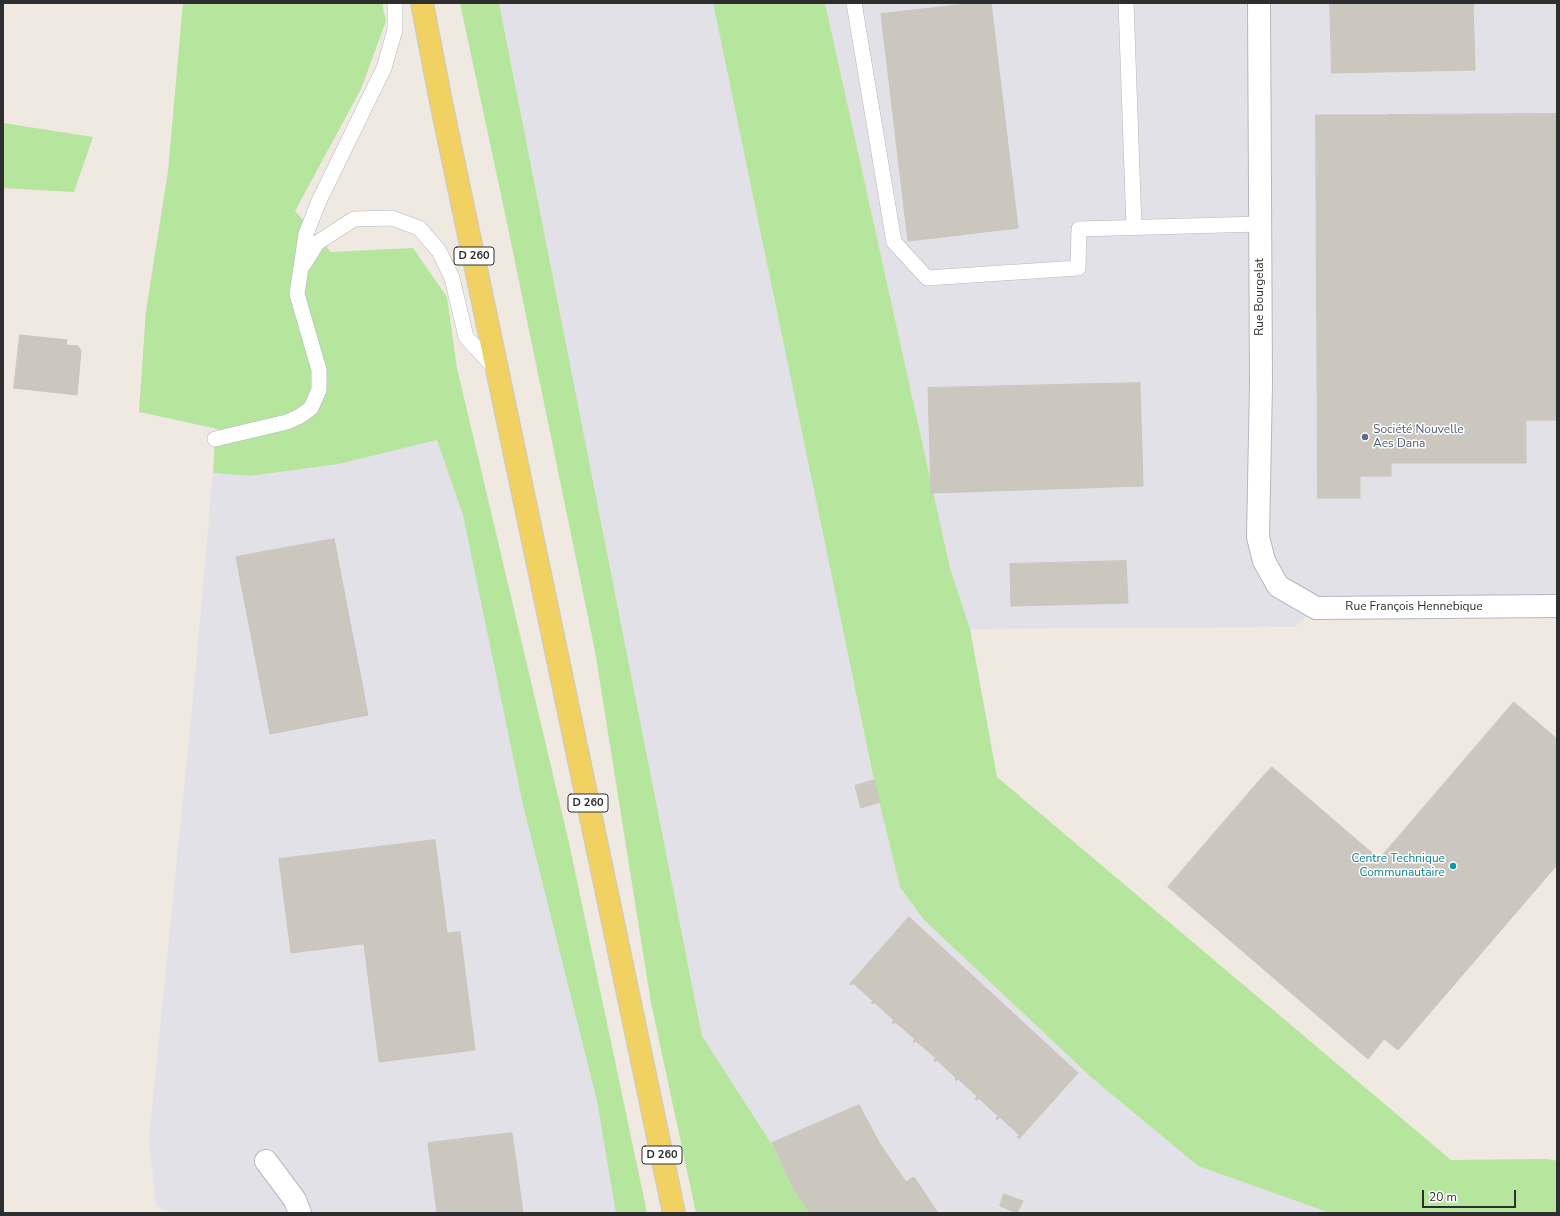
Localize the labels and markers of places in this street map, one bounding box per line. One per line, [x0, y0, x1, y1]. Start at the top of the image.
place label: Société Nouvelle Aes Dana [1373, 423, 1464, 451]
marker: Société Nouvelle Aes Dana [1360, 432, 1370, 442]
place label: Centre Technique Communautaire [1351, 852, 1445, 880]
marker: Centre Technique Communautaire [1448, 861, 1458, 871]

